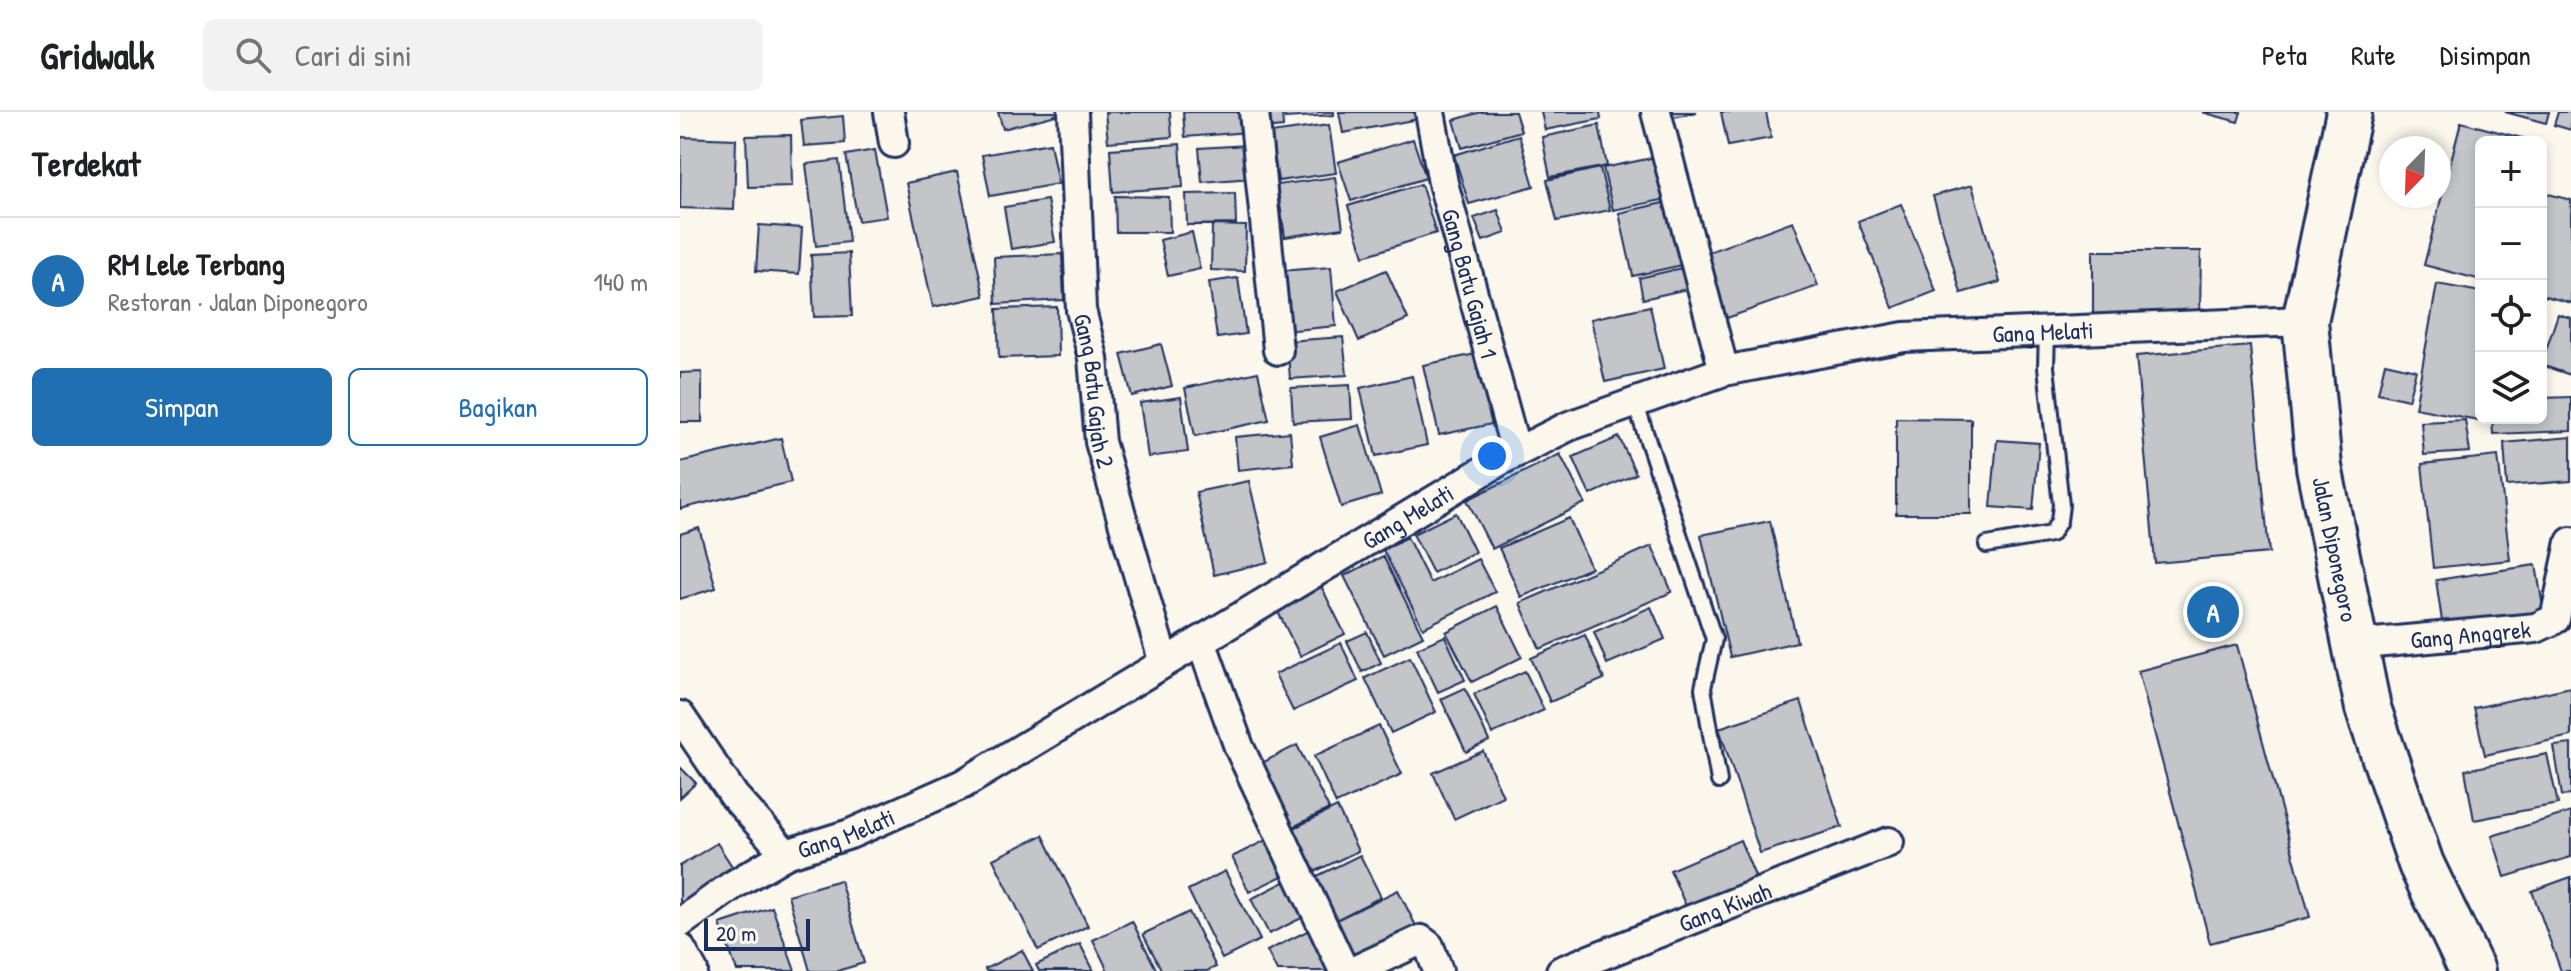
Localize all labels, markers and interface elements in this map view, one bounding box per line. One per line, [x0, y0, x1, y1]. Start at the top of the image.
search box [203, 19, 763, 91]
text: Gridwalk [40, 29, 155, 81]
icon: search [231, 33, 275, 77]
text: Cari di sini [295, 35, 412, 75]
text: Peta [2262, 36, 2307, 74]
text: Rute [2351, 36, 2396, 74]
text: Disimpan [2440, 36, 2531, 74]
north arrow [2379, 136, 2451, 208]
map controls [2475, 136, 2547, 424]
button: + [2475, 136, 2547, 208]
text: Terdekat [32, 141, 140, 187]
street label: Gang Batu Gajah 1 [1435, 205, 1506, 361]
button: − [2475, 208, 2547, 280]
text: RM Lele Terbang [108, 244, 285, 284]
text: A [52, 264, 64, 299]
text: 140 m [594, 264, 648, 299]
button: locate [2475, 280, 2547, 352]
text: Restoran · Jalan Diponegoro [108, 284, 368, 319]
street label: Gang Batu Gajah 2 [1066, 310, 1123, 471]
street label: Gang Melati [1992, 313, 2094, 349]
button: layers [2475, 352, 2547, 424]
button: Simpan [32, 368, 332, 446]
button: Bagikan [348, 368, 648, 446]
your location [1472, 436, 1512, 476]
street label: Jalan Diponegoro [2305, 474, 2366, 625]
street label: Gang Melati [1356, 477, 1459, 556]
pin: A [2187, 582, 2239, 642]
street label: Gang Anggrek [2409, 613, 2532, 656]
street label: Gang Melati [793, 800, 899, 865]
street label: Gang Kiwah [1674, 874, 1776, 939]
scale bar [704, 915, 810, 951]
text: 20 m [716, 918, 756, 948]

